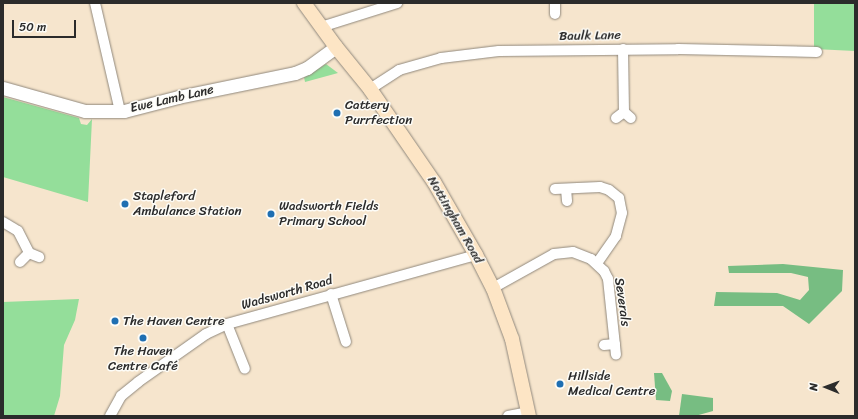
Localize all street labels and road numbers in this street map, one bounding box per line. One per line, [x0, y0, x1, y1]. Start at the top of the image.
street label: Baulk Lane [559, 28, 621, 44]
street label: Ewe Lamb Lane [129, 82, 215, 116]
street label: Nottingham Road [424, 174, 486, 266]
street label: Wadsworth Road [240, 273, 334, 313]
street label: Severals [611, 277, 633, 327]

